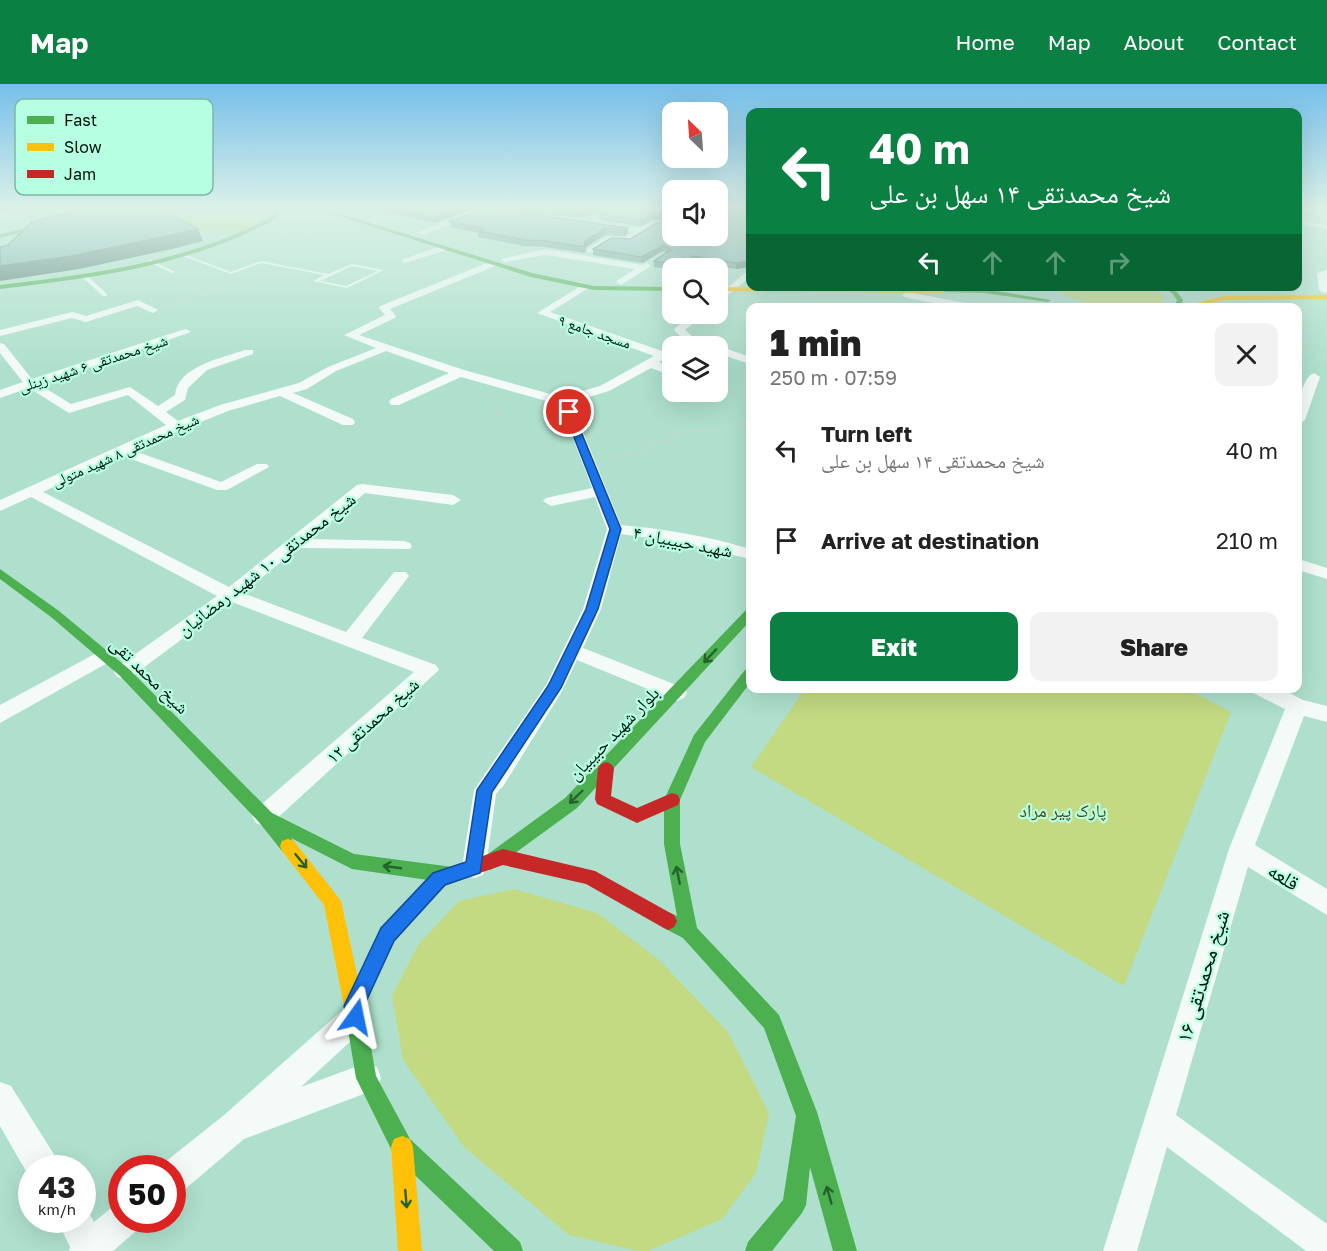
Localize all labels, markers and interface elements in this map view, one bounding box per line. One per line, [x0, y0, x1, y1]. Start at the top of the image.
text: Map [30, 26, 88, 59]
text: Home [955, 29, 1015, 55]
text: Map [1048, 29, 1091, 55]
text: About [1124, 29, 1184, 55]
text: Contact [1217, 29, 1297, 55]
legend [15, 99, 213, 195]
north arrow [662, 102, 728, 168]
map controls [662, 102, 728, 402]
text: Fast [64, 110, 97, 130]
text: 40 m [869, 123, 970, 173]
icon: left [770, 132, 848, 210]
text: Slow [64, 137, 102, 157]
text: Jam [64, 164, 96, 184]
text: شیخ محمدتقی ۱۴ سهل بن علی [869, 177, 1171, 209]
button: sound [662, 180, 728, 246]
icon: left [913, 246, 946, 279]
icon: ahead [976, 246, 1009, 279]
icon: ahead [1039, 246, 1072, 279]
icon: right [1102, 246, 1135, 279]
button: search [662, 258, 728, 324]
street label: مسجد جامع ۹ [556, 310, 634, 354]
text: 1 min [770, 321, 861, 364]
button: close [1215, 323, 1278, 386]
street label: شیخ محمدتقی ۶ شهید زینلی [16, 330, 171, 398]
button: layers [662, 336, 728, 402]
text: 250 m · 07:59 [770, 365, 897, 389]
pin [543, 386, 594, 437]
icon: arrive [552, 395, 585, 428]
street label: شیخ محمدتقی ۸ شهید متولی [49, 409, 202, 492]
text: Turn left [821, 420, 912, 447]
icon: left [770, 434, 803, 467]
text: 40 m [1226, 437, 1278, 464]
text: شیخ محمدتقی ۱۴ سهل بن علی [821, 448, 1045, 472]
street label: شیخ محمدتقی ۱۰ شهید رمضانیان [172, 488, 361, 642]
street label: شهید حبیبیان ۴ [631, 521, 735, 562]
icon: arrive [770, 524, 803, 557]
text: Arrive at destination [821, 527, 1039, 554]
text: 210 m [1216, 527, 1278, 554]
button: Exit [770, 612, 1018, 681]
button: Share [1030, 612, 1278, 681]
street label: شیخ محمد تقی [105, 632, 194, 719]
one-way arrow [703, 648, 717, 663]
street label: شیخ محمدتقی ۱۲ [321, 673, 424, 769]
street label: بلوار شهید حبیبیان [563, 682, 664, 785]
one-way arrow [569, 790, 584, 805]
park label: پارک پیر مراد [1020, 799, 1106, 822]
one-way arrow [294, 853, 307, 869]
street label: قلعه [1263, 856, 1305, 896]
one-way arrow [383, 862, 403, 873]
one-way arrow [672, 865, 683, 885]
street label: شیخ محمدتقی ۱۶ [1170, 907, 1235, 1045]
position arrow [324, 985, 388, 1049]
speed limit sign: 50 [108, 1155, 186, 1233]
text: 43 [38, 1169, 76, 1205]
one-way arrow [823, 1186, 834, 1205]
one-way arrow [401, 1189, 412, 1209]
text: km/h [38, 1200, 76, 1218]

